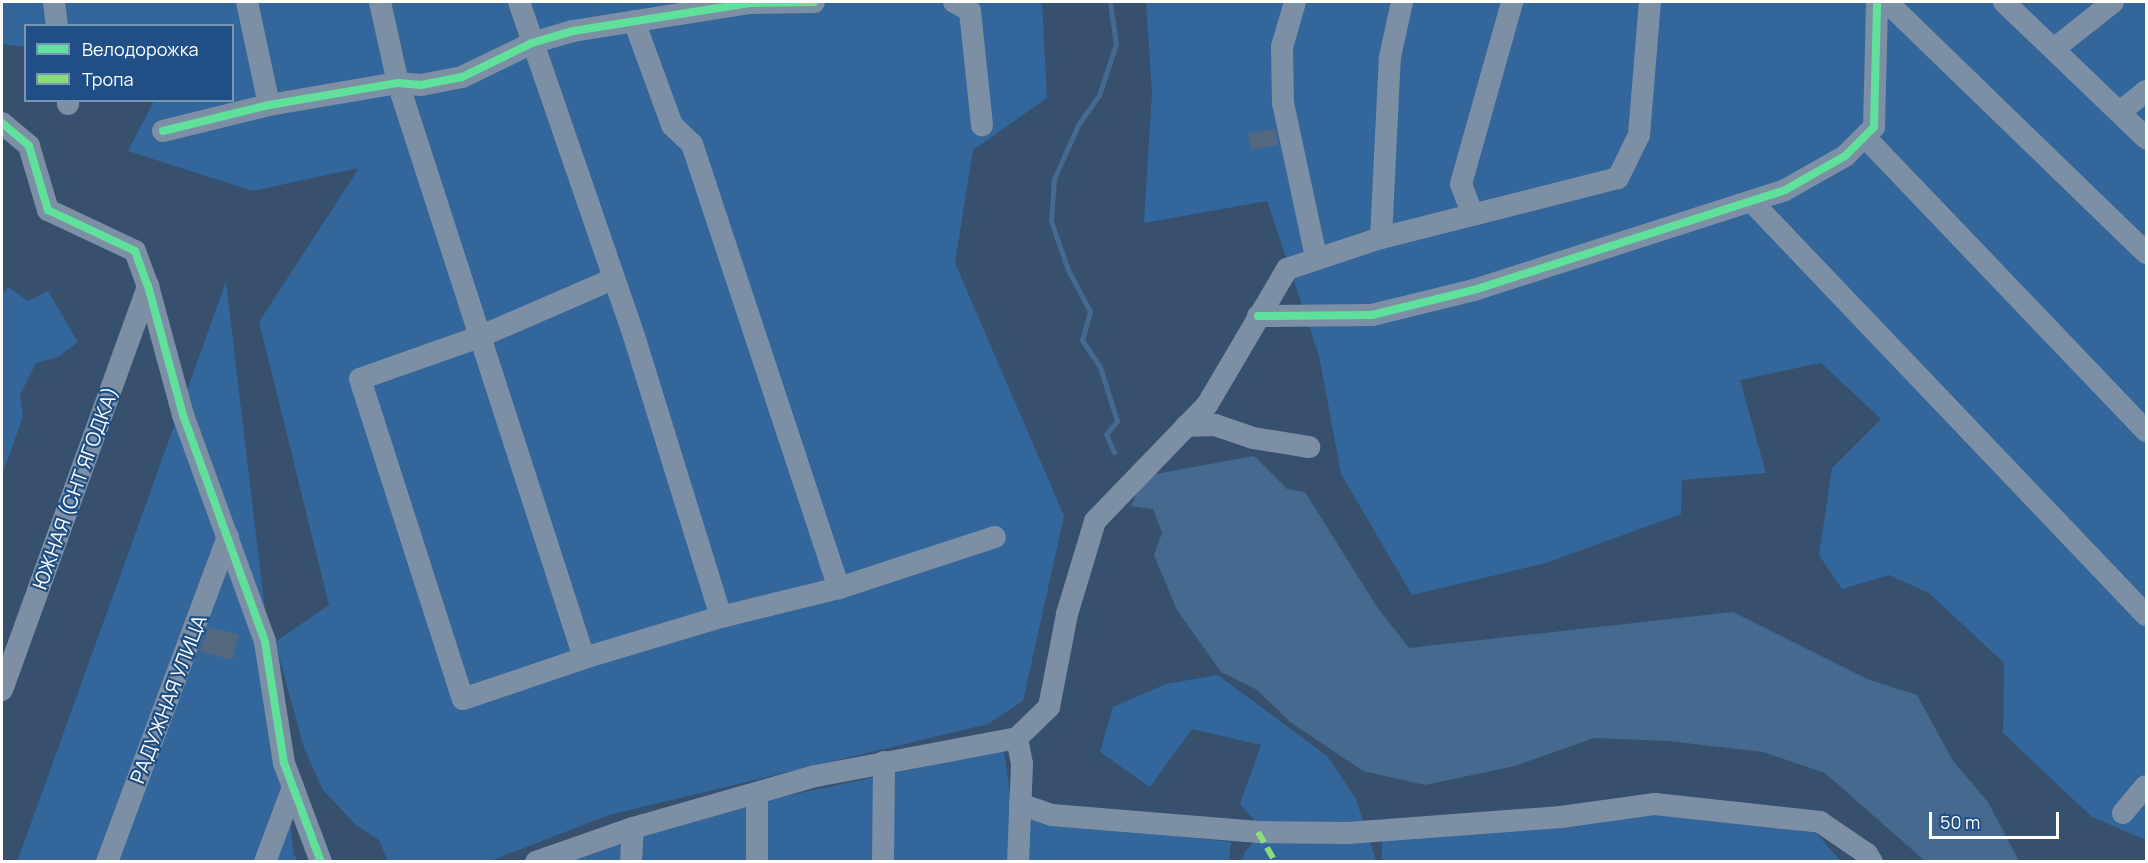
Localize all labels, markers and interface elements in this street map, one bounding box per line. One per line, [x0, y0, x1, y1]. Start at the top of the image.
legend [24, 24, 234, 102]
text: Велодорожка [82, 37, 199, 61]
text: Тропа [82, 67, 133, 91]
street label: ЮЖНАЯ (СНТ ЯГОДКА) [27, 383, 123, 593]
street label: РАДУЖНАЯ УЛИЦА [125, 611, 211, 787]
scale bar [1932, 800, 2062, 838]
text: 50 m [1940, 810, 1980, 834]

